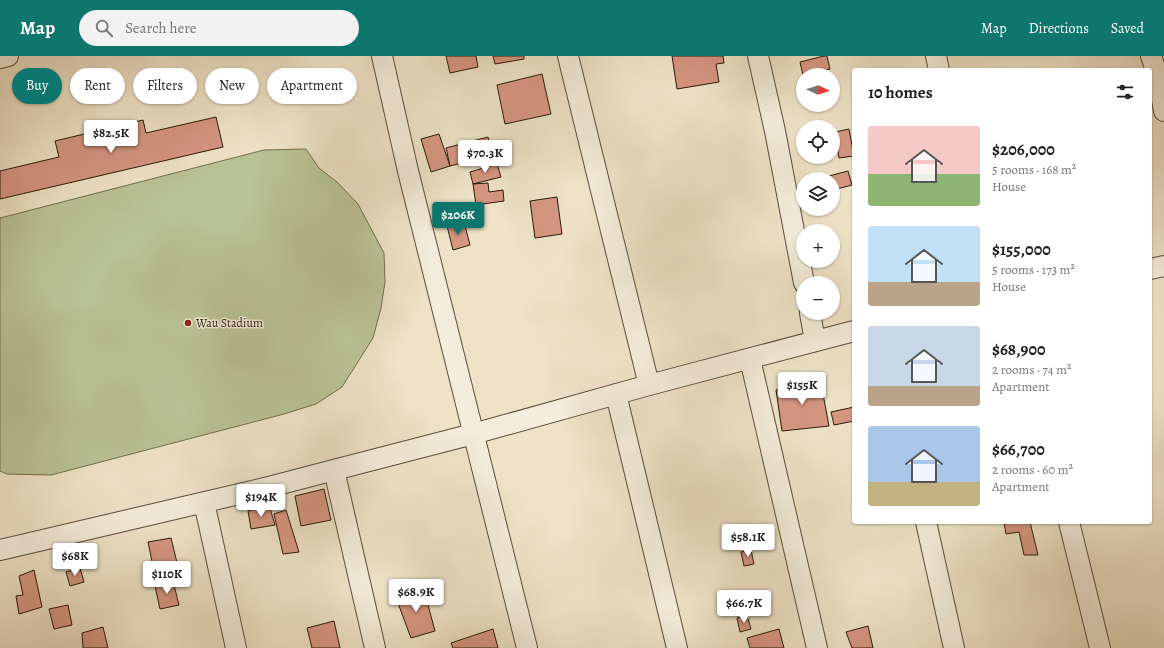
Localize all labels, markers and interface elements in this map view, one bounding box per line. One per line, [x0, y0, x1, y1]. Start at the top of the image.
search box [79, 10, 359, 46]
text: Map [20, 15, 55, 41]
icon: search [93, 17, 115, 39]
text: Search here [125, 18, 197, 38]
text: Map [981, 19, 1007, 38]
text: Directions [1029, 19, 1089, 38]
text: Saved [1111, 19, 1144, 38]
chip: Buy [12, 68, 62, 104]
chip: Rent [70, 68, 125, 104]
chip: Filters [133, 68, 197, 104]
chip: New [205, 68, 259, 104]
chip: Apartment [267, 68, 357, 104]
north arrow [796, 68, 840, 112]
map controls [796, 68, 840, 320]
text: 10 homes [868, 81, 933, 104]
icon: filters [1114, 81, 1136, 103]
pin: $82.5K [78, 120, 144, 154]
button: locate [796, 120, 840, 164]
text: $82.5K [93, 124, 129, 141]
text: $206,000 [992, 138, 1055, 161]
pin: $70.3K [452, 140, 518, 174]
icon: home [900, 142, 948, 190]
text: $70.3K [467, 144, 503, 161]
text: 5 rooms · 168 m² [992, 161, 1076, 178]
button: layers [796, 172, 840, 216]
text: House [992, 178, 1026, 195]
pin: $206K [430, 202, 486, 236]
text: $206K [441, 206, 475, 223]
button: + [796, 224, 840, 268]
text: $155,000 [992, 238, 1051, 261]
icon: home [900, 242, 948, 290]
text: 5 rooms · 173 m² [992, 261, 1075, 278]
button: − [796, 276, 840, 320]
text: House [992, 278, 1026, 295]
place label: Wau Stadium [195, 315, 263, 331]
marker: Wau Stadium [183, 318, 193, 328]
text: $68,900 [992, 338, 1046, 361]
icon: home [900, 342, 948, 390]
text: 2 rooms · 74 m² [992, 361, 1071, 378]
pin: $155K [774, 372, 830, 406]
text: $155K [787, 376, 817, 393]
text: Apartment [992, 378, 1050, 395]
text: $66,700 [992, 438, 1045, 461]
icon: home [900, 442, 948, 490]
text: 2 rooms · 60 m² [992, 461, 1073, 478]
text: Apartment [992, 478, 1050, 495]
pin: $194K [233, 484, 289, 518]
text: $194K [245, 488, 277, 505]
pin: $58.1K [715, 524, 781, 558]
text: $58.1K [731, 528, 765, 545]
pin: $68K [51, 543, 99, 577]
text: $68K [62, 547, 88, 564]
pin: $110K [139, 561, 195, 595]
text: $110K [152, 565, 182, 582]
pin: $68.9K [383, 579, 449, 613]
text: $68.9K [398, 583, 434, 600]
pin: $66.7K [711, 590, 777, 624]
text: $66.7K [726, 594, 762, 611]

